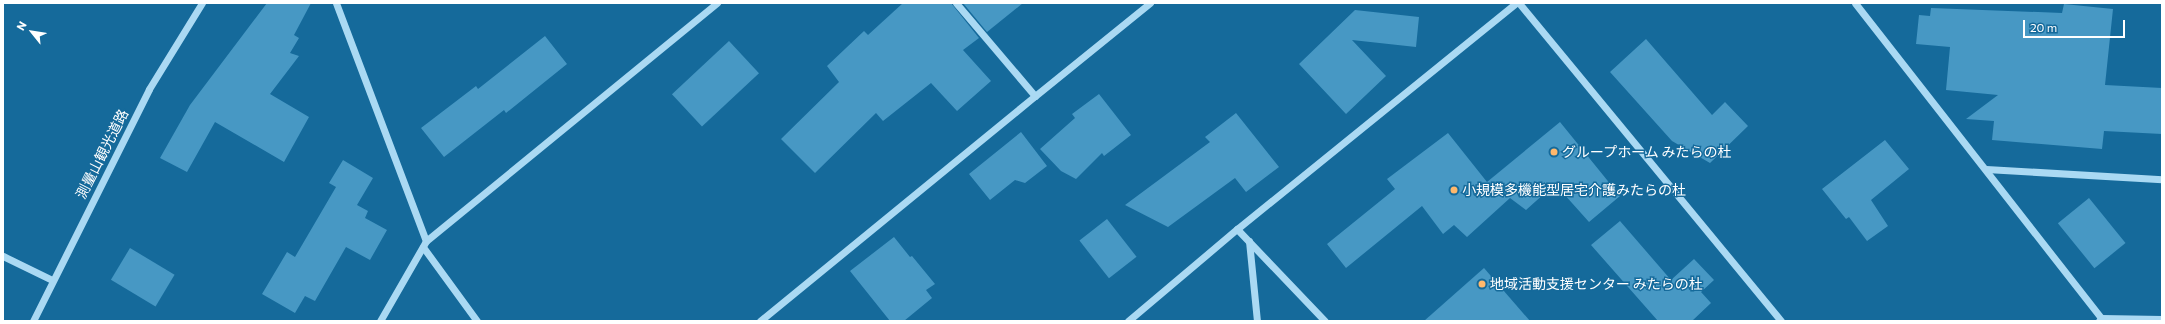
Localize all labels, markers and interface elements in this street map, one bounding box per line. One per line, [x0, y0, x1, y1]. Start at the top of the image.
north arrow [12, 12, 52, 52]
scale bar [2025, 12, 2127, 38]
text: N [13, 19, 29, 33]
text: 20 m [2030, 20, 2057, 34]
street label: 測量山観光道路 [72, 107, 132, 201]
place label: グループホーム みたらの杜 [1562, 144, 1733, 160]
marker: グループホーム みたらの杜 [1549, 147, 1559, 157]
place label: 小規模多機能型居宅介護みたらの杜 [1462, 182, 1686, 198]
marker: 小規模多機能型居宅介護みたらの杜 [1449, 185, 1459, 195]
place label: 地域活動支援センター みたらの杜 [1490, 276, 1703, 292]
marker: 地域活動支援センター みたらの杜 [1477, 279, 1487, 289]

